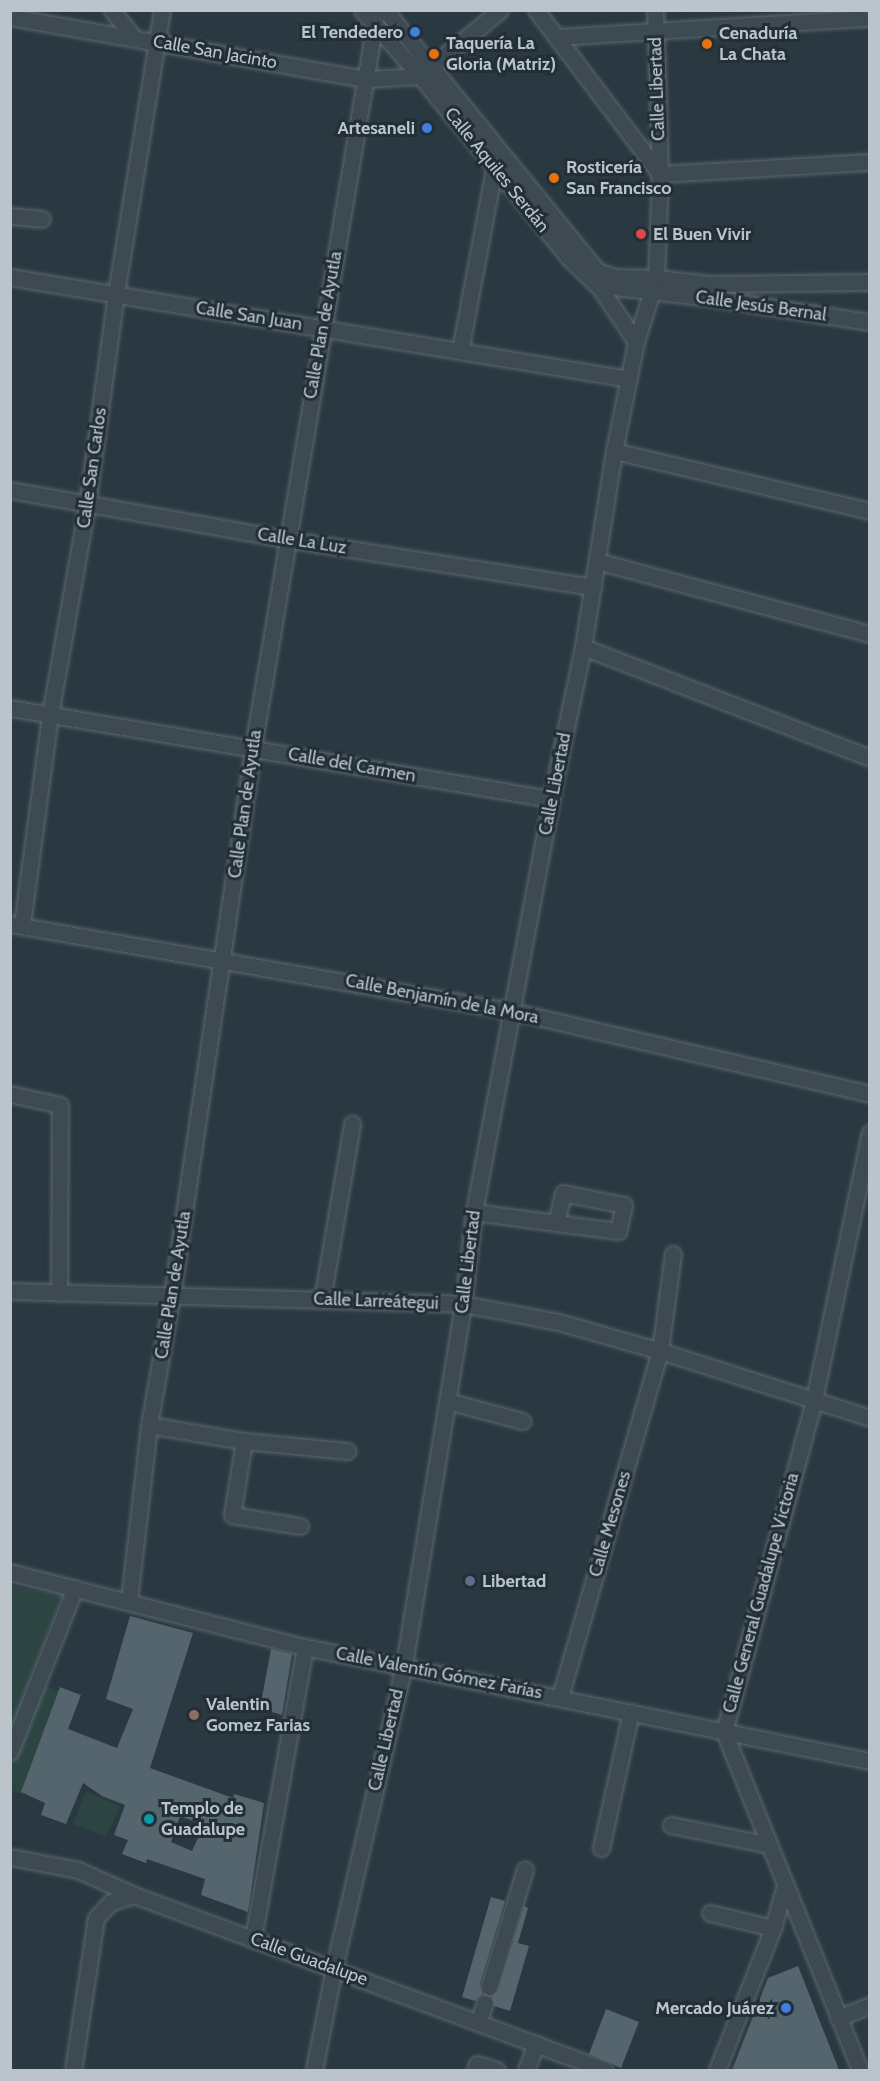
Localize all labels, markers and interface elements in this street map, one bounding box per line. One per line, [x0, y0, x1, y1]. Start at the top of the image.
place label: El Tendedero [301, 21, 403, 43]
place label: Cenaduría La Chata [719, 23, 797, 66]
marker: El Tendedero [408, 25, 422, 39]
street label: Calle San Jacinto [151, 30, 279, 74]
place label: Taquería La Gloria (Matriz) [446, 33, 556, 76]
street label: Calle Libertad [644, 37, 670, 141]
marker: Cenaduría La Chata [700, 37, 714, 51]
marker: Taquería La Gloria (Matriz) [427, 47, 441, 61]
street label: Calle Aquiles Serdán [440, 103, 554, 237]
place label: Artesaneli [338, 117, 415, 139]
marker: Artesaneli [420, 121, 434, 135]
place label: Rosticería San Francisco [566, 157, 671, 200]
marker: Rosticería San Francisco [547, 171, 561, 185]
place label: El Buen Vivir [653, 223, 751, 245]
marker: El Buen Vivir [634, 227, 648, 241]
street label: Calle Plan de Ayutla [299, 249, 347, 401]
street label: Calle Jesús Bernal [694, 286, 828, 326]
street label: Calle San Juan [194, 297, 304, 335]
street label: Calle San Carlos [73, 406, 111, 530]
street label: Calle La Luz [256, 523, 348, 559]
street label: Calle Plan de Ayutla [224, 728, 266, 880]
street label: Calle Libertad [534, 731, 576, 837]
street label: Calle del Carmen [286, 743, 418, 787]
street label: Calle Benjamín de la Mora [344, 970, 540, 1028]
street label: Calle Plan de Ayutla [151, 1209, 195, 1361]
street label: Calle Libertad [451, 1209, 485, 1315]
street label: Calle Larreátegui [313, 1288, 439, 1314]
street label: Calle Mesones [585, 1469, 635, 1579]
street label: Calle General Guadalupe Victoria [718, 1471, 804, 1715]
place label: Libertad [482, 1570, 546, 1592]
marker: Libertad [463, 1574, 477, 1588]
street label: Calle Valentín Gómez Farías [334, 1642, 544, 1704]
street label: Calle Libertad [364, 1687, 408, 1793]
place label: Valentin Gomez Farias [206, 1694, 310, 1736]
marker: Valentin Gomez Farias [187, 1708, 201, 1722]
place label: Templo de Guadalupe [161, 1798, 245, 1840]
marker: Templo de Guadalupe [142, 1812, 156, 1826]
street label: Calle Guadalupe [248, 1928, 370, 1990]
place label: Mercado Juárez [655, 1997, 774, 2019]
marker: Mercado Juárez [779, 2001, 793, 2015]

